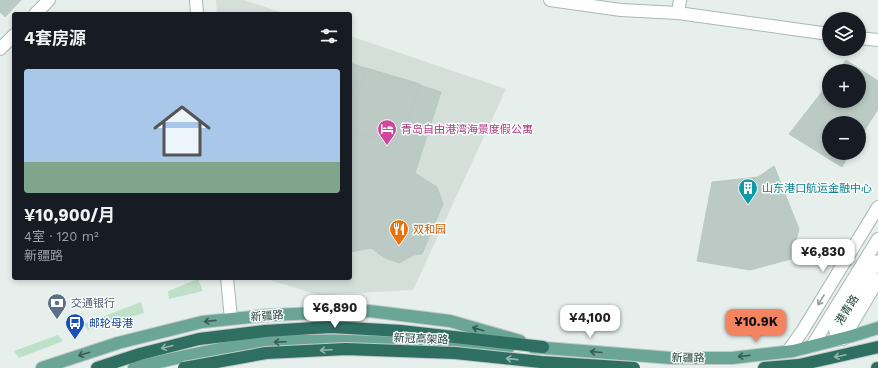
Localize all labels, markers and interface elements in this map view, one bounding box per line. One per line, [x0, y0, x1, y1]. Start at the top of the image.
map controls [822, 12, 866, 160]
button: layers [822, 12, 866, 56]
icon: filters [318, 25, 340, 47]
text: 4套房源 [24, 28, 86, 48]
button: + [822, 64, 866, 108]
icon: home [146, 95, 218, 167]
button: − [822, 116, 866, 160]
hotel icon: 青岛自由港湾海景度假公寓 [376, 118, 398, 146]
place label: 青岛自由港湾海景度假公寓 [401, 123, 533, 136]
building icon: 山东港口航运金融中心 [737, 177, 759, 205]
place label: 山东港口航运金融中心 [762, 182, 872, 195]
text: ¥10,900/月 [24, 205, 115, 225]
restaurant icon: 双和园 [388, 218, 410, 246]
place label: 双和园 [413, 223, 446, 236]
text: 4室 · 120 m² [24, 229, 99, 244]
pin: ¥6,830 [790, 239, 856, 273]
text: ¥6,830 [801, 244, 845, 259]
text: 新疆路 [24, 248, 63, 263]
bank icon: 交通银行 [46, 292, 68, 320]
street label: 港青路 [833, 293, 861, 327]
one-way arrow [817, 294, 825, 305]
pin: ¥6,890 [302, 295, 368, 329]
place label: 交通银行 [71, 297, 115, 310]
text: ¥6,890 [313, 300, 357, 315]
pin: ¥4,100 [557, 305, 623, 339]
street label: 新疆路 [250, 308, 284, 324]
pin: ¥10.9K [723, 309, 789, 343]
text: ¥4,100 [569, 310, 611, 325]
bus stop icon: 邮轮母港 [64, 312, 86, 340]
text: ¥10.9K [734, 314, 778, 329]
place label: 邮轮母港 [89, 317, 133, 330]
one-way arrow [204, 318, 217, 325]
one-way arrow [472, 325, 485, 332]
street label: 新冠高架路 [393, 332, 449, 346]
one-way arrow [274, 338, 287, 345]
one-way arrow [161, 344, 174, 351]
one-way arrow [320, 346, 333, 354]
one-way arrow [590, 348, 603, 355]
one-way arrow [78, 351, 91, 358]
street label: 新疆路 [671, 351, 705, 365]
one-way arrow [834, 352, 847, 360]
one-way arrow [738, 353, 751, 360]
one-way arrow [506, 355, 519, 363]

